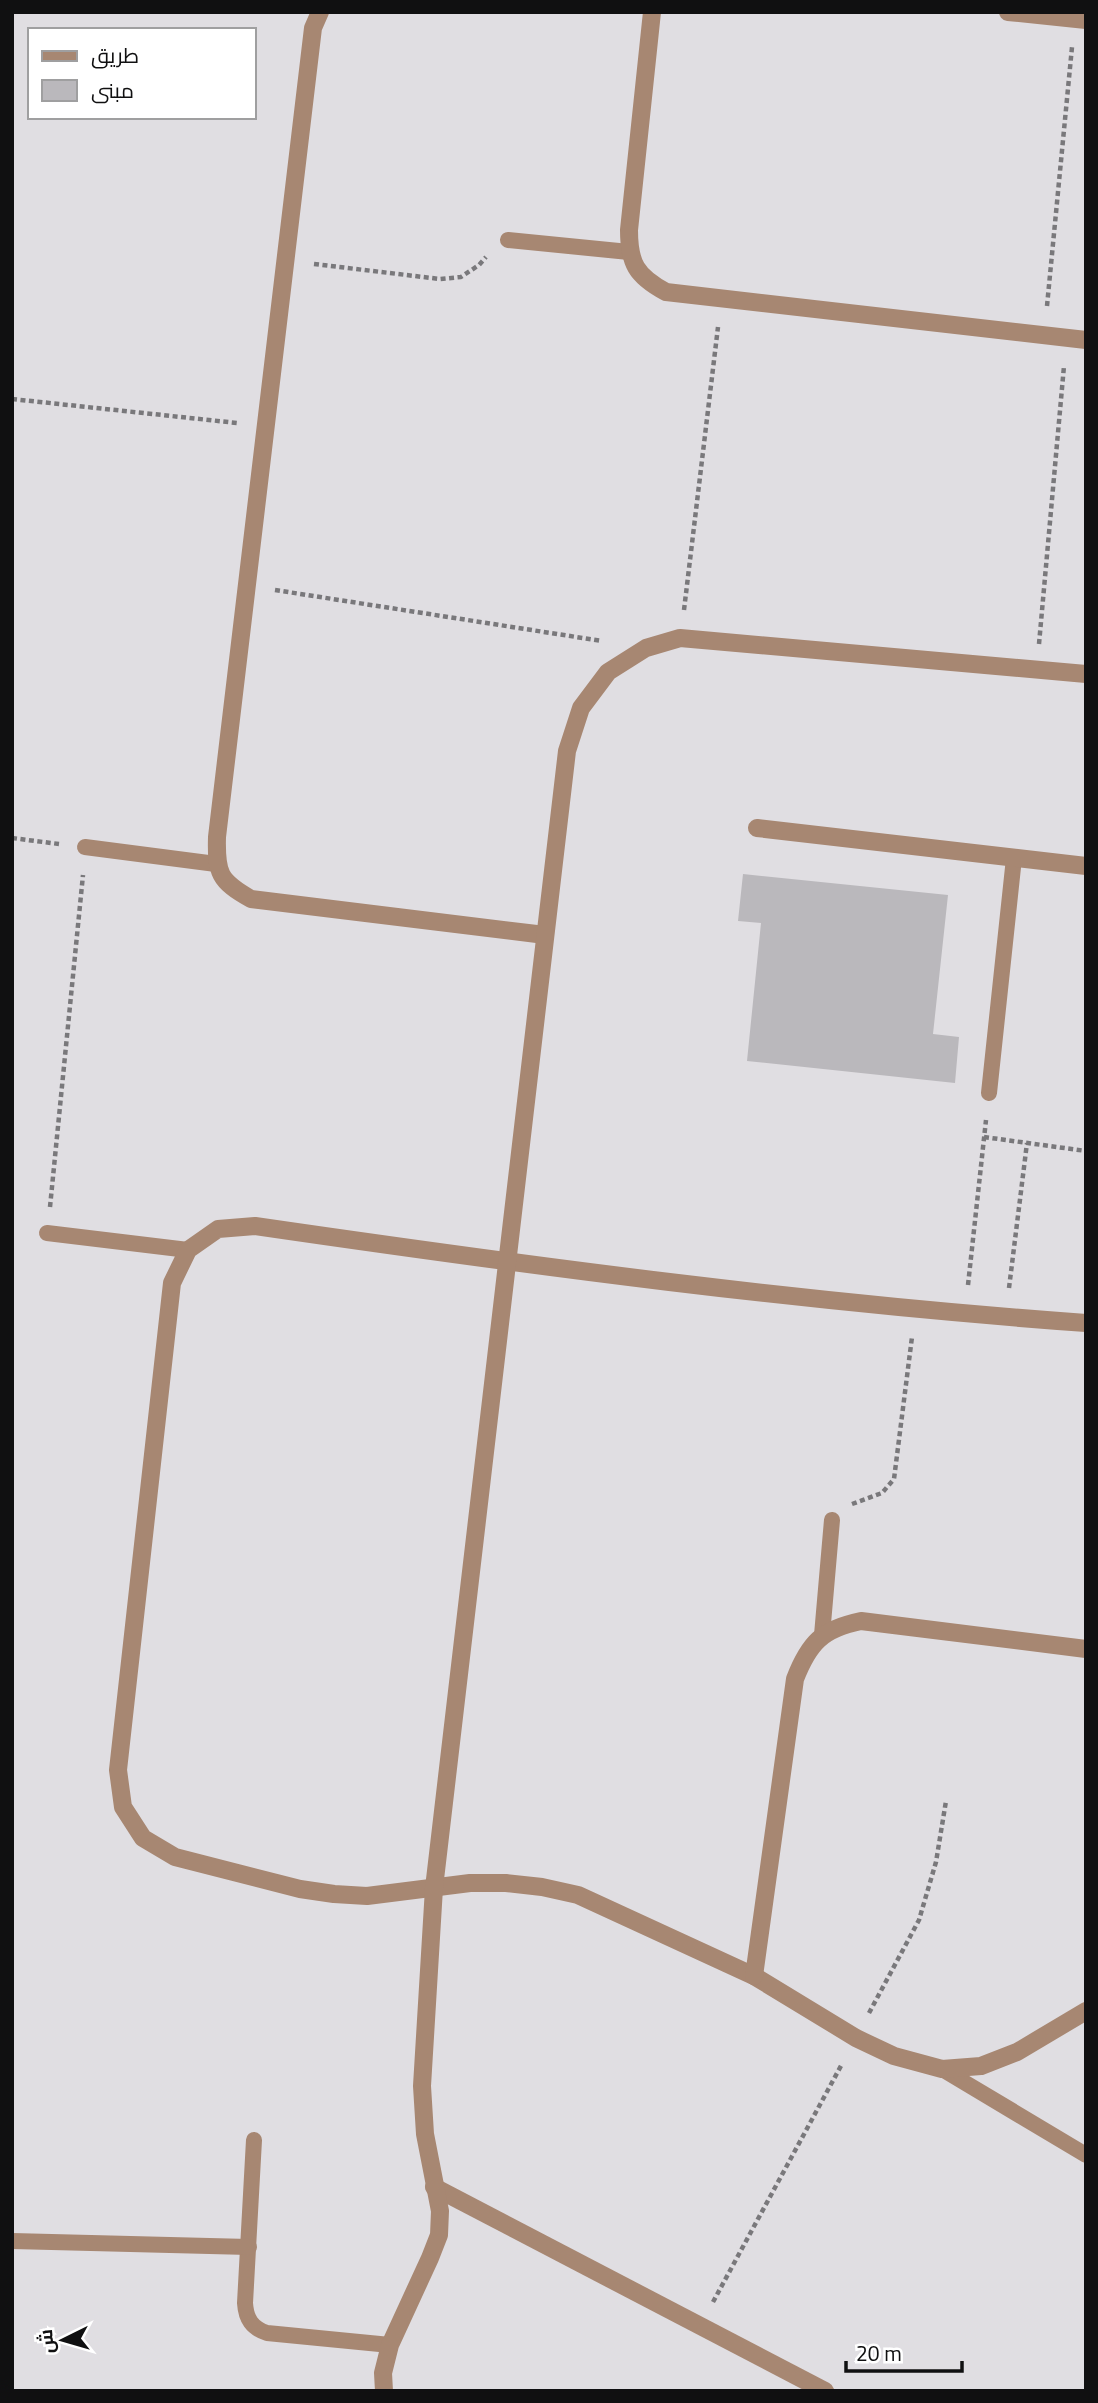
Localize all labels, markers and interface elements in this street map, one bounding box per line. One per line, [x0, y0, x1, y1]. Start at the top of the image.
legend [28, 28, 256, 119]
text: طريق [91, 36, 139, 75]
text: مبنى [91, 71, 134, 110]
north arrow [28, 2305, 98, 2375]
text: ش [27, 2328, 65, 2355]
scale bar [846, 2330, 962, 2374]
text: 20 m [856, 2334, 902, 2373]

